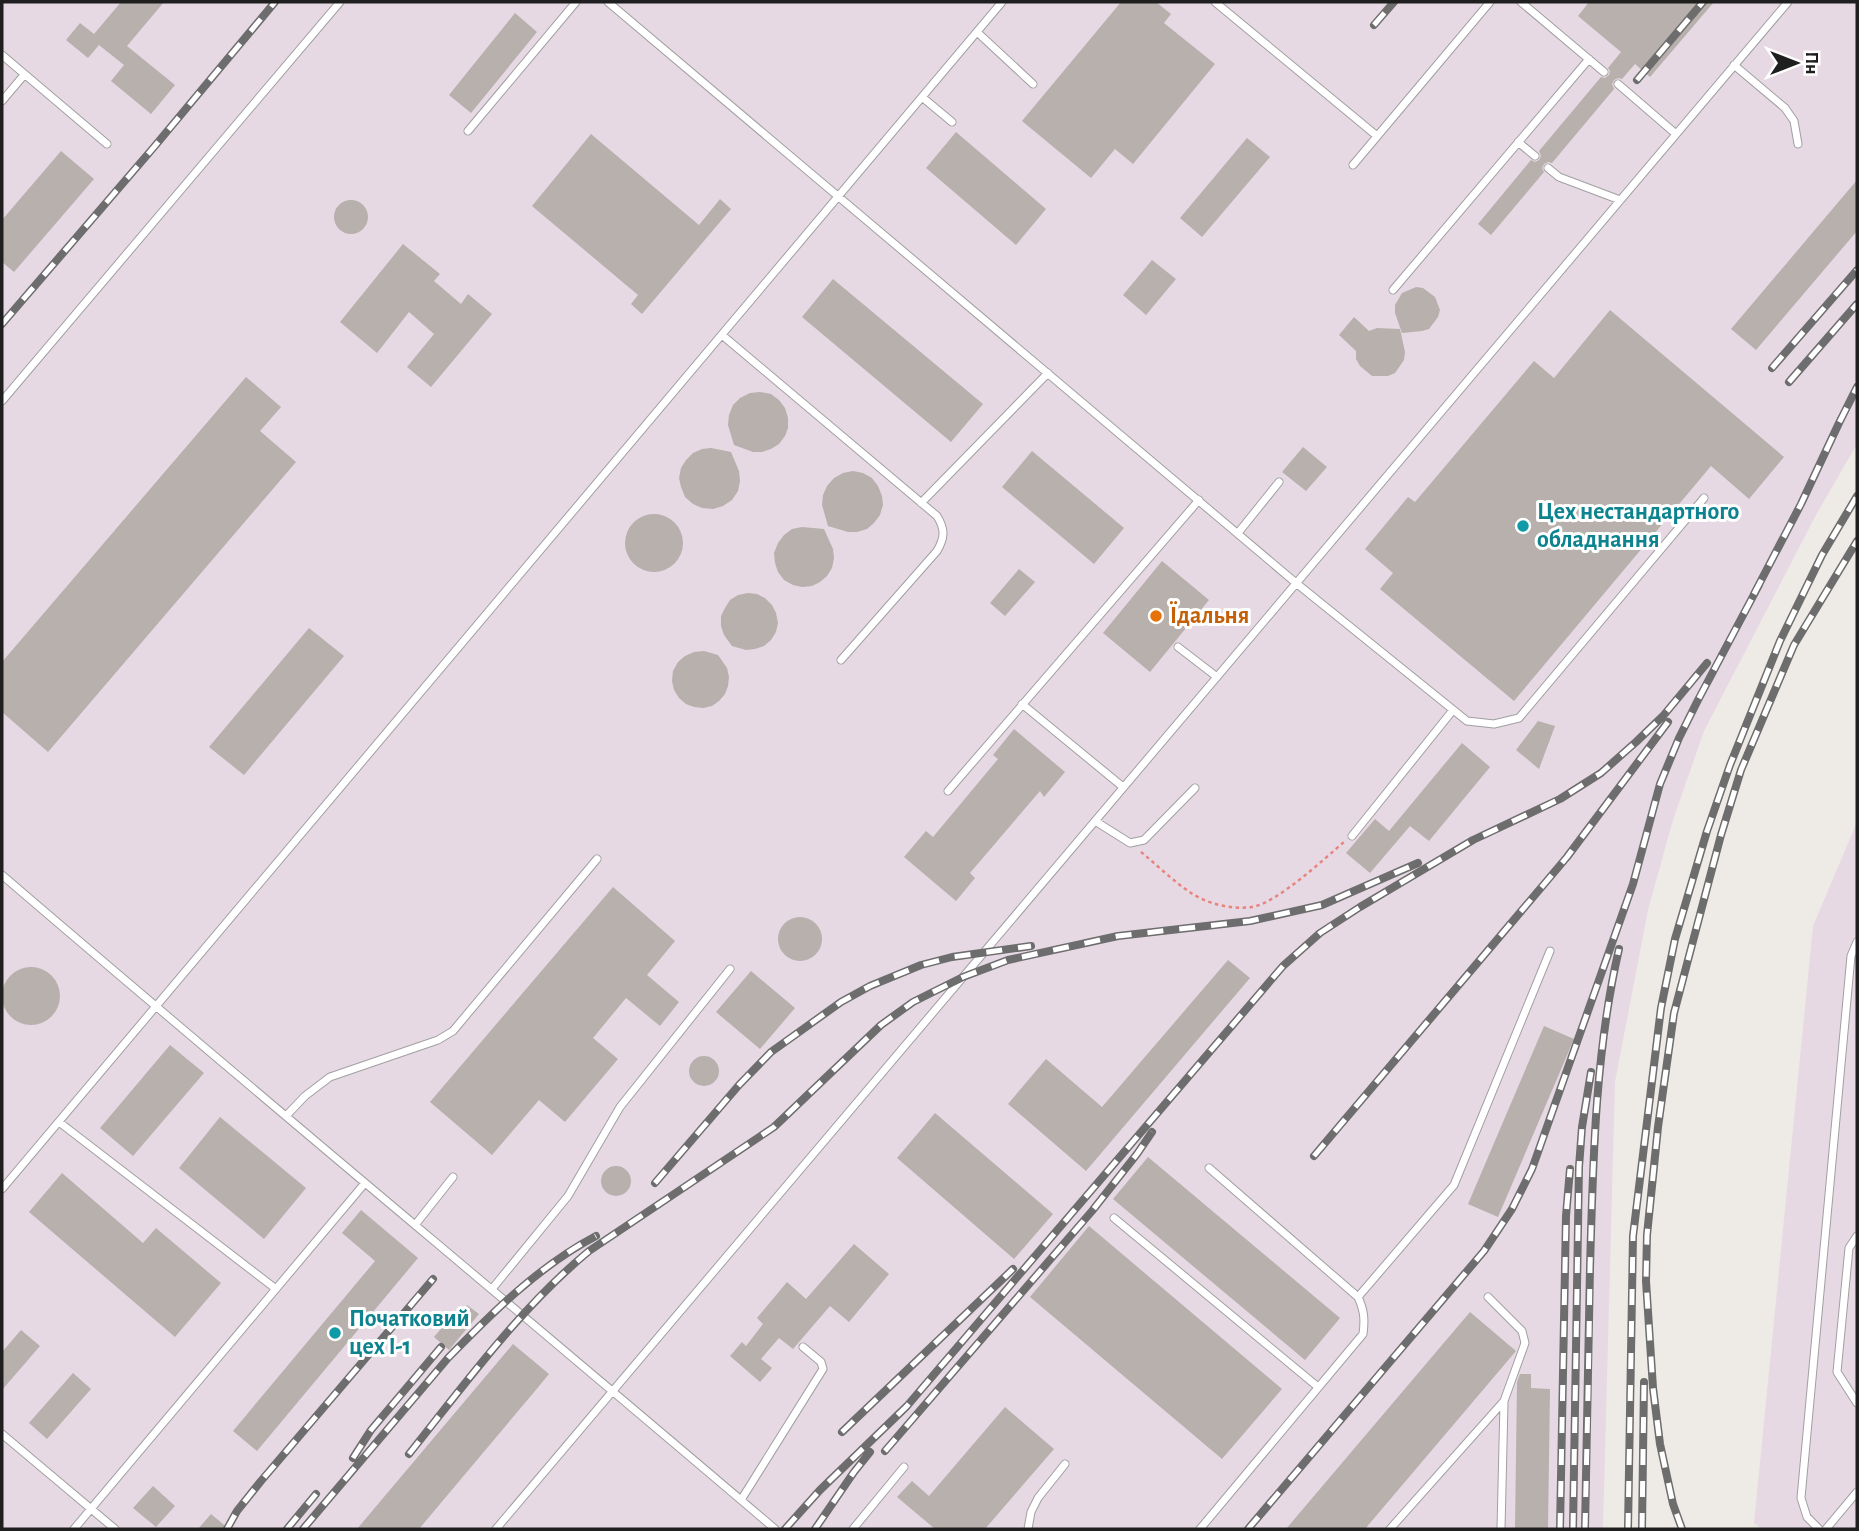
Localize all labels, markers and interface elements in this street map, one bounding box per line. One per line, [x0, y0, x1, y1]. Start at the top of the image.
north arrow [1761, 28, 1831, 98]
text: Пн [1802, 51, 1821, 75]
place label: Цех нестандартного обладнання [1537, 500, 1740, 552]
marker: Цех нестандартного обладнання [1515, 518, 1531, 534]
place label: Їдальня [1169, 601, 1249, 628]
marker: Їдальня [1148, 608, 1164, 624]
place label: Початковий цех І-1 [349, 1307, 470, 1359]
marker: Початковий цех І-1 [327, 1325, 343, 1341]

